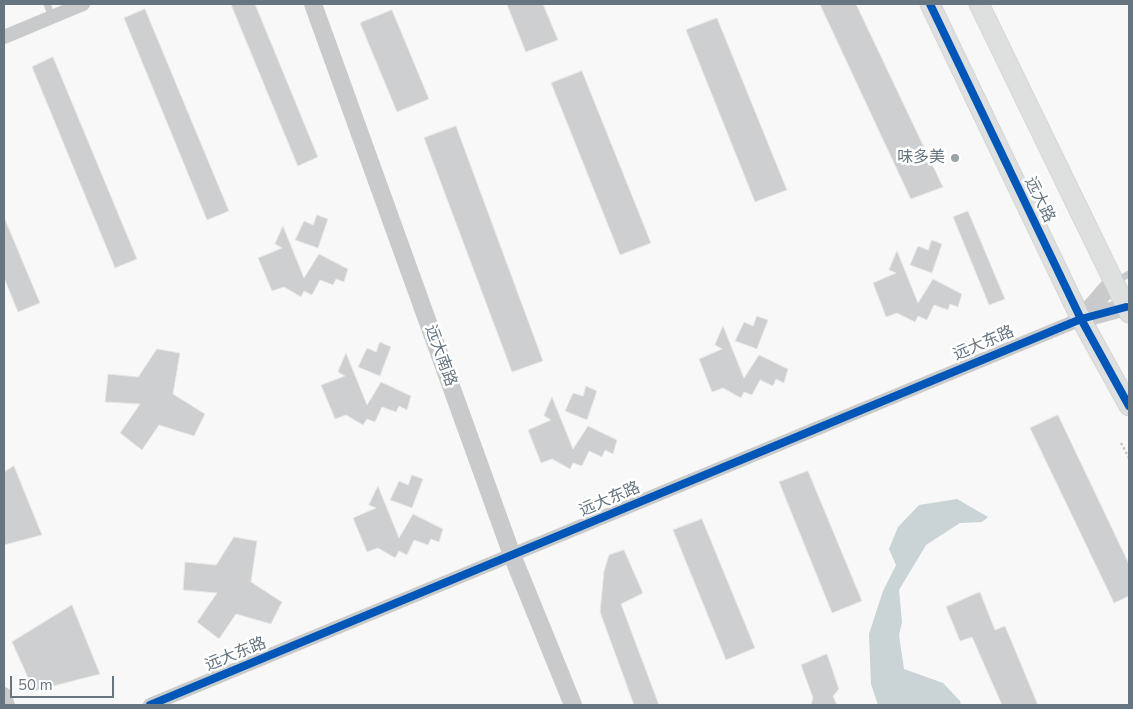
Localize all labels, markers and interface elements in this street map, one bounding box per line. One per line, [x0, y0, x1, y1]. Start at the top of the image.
place label: 味多美 [897, 148, 945, 168]
marker: 味多美 [949, 152, 961, 164]
street label: 远大路 [1020, 174, 1058, 226]
street label: 远大南路 [420, 323, 460, 389]
street label: 远大东路 [951, 323, 1017, 365]
street label: 远大东路 [577, 479, 643, 521]
street label: 远大东路 [203, 634, 269, 676]
scale bar [12, 666, 116, 698]
text: 50 m [18, 675, 53, 695]

